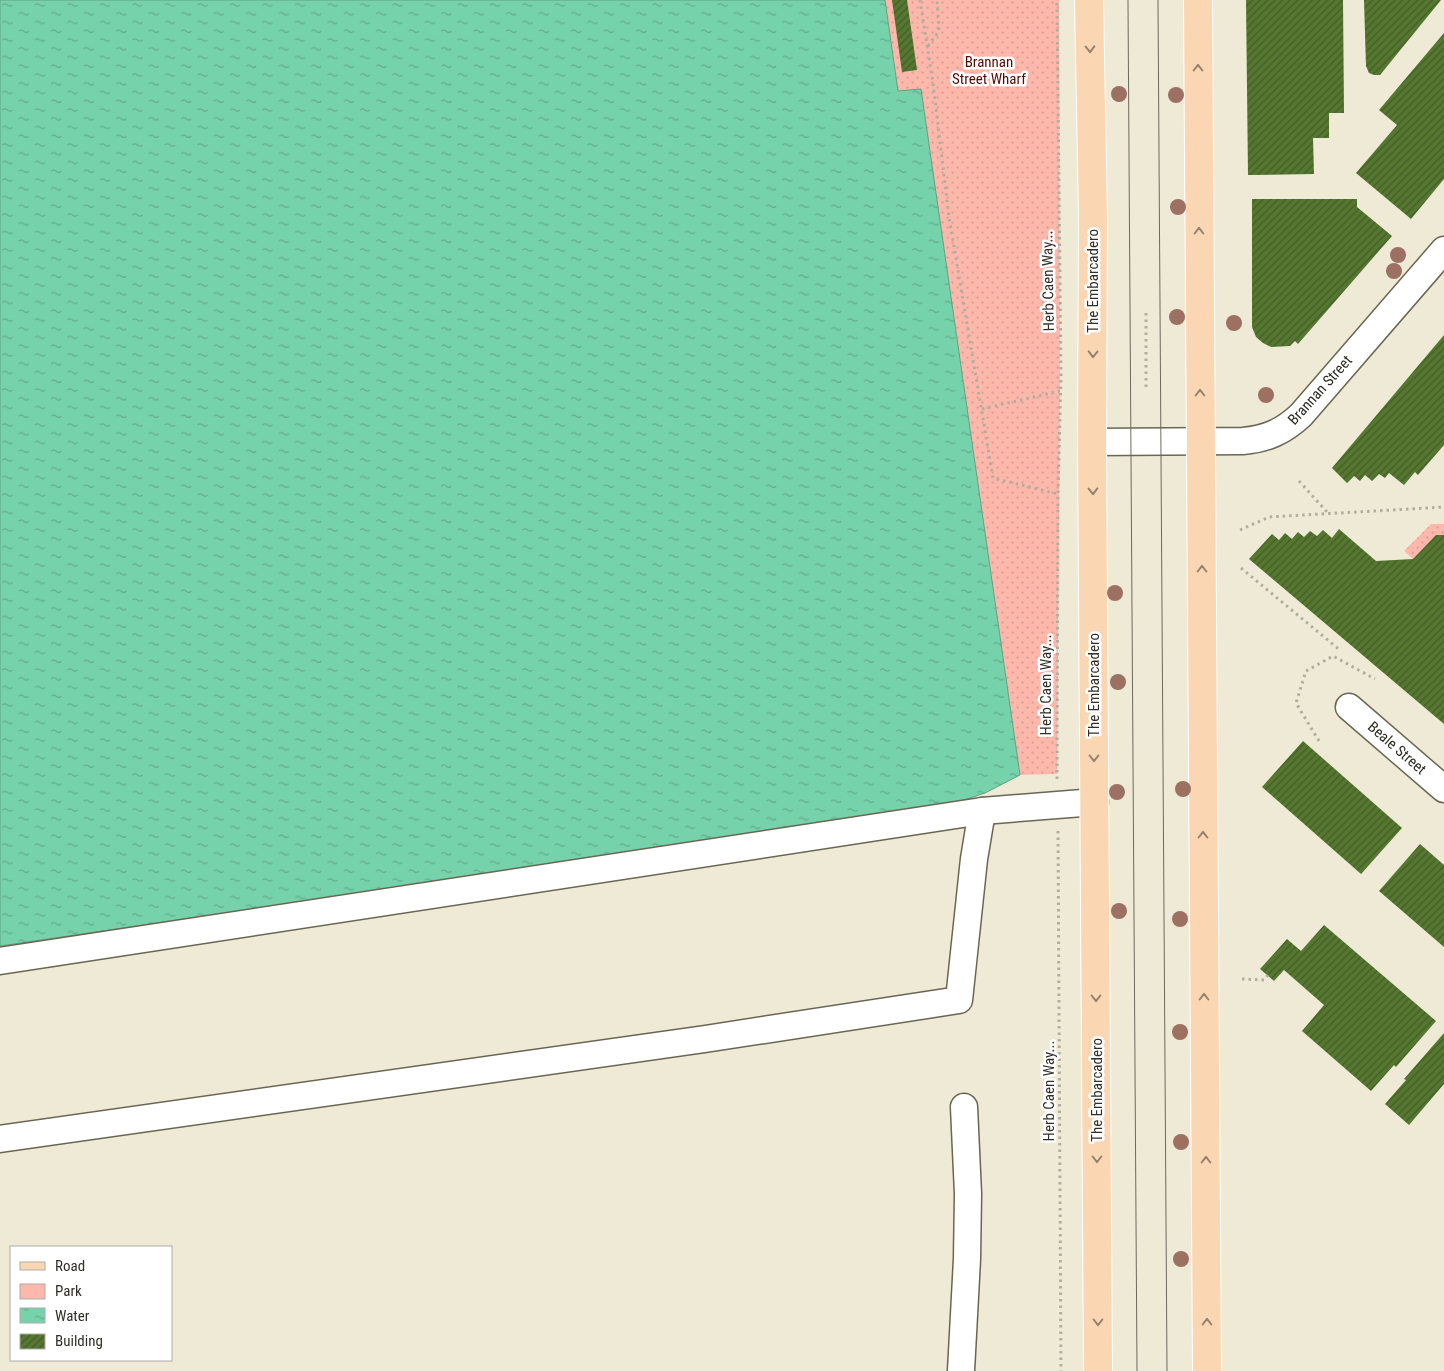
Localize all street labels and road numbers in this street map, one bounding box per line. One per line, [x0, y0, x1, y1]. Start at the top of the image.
street label: The Embarcadero [1084, 229, 1102, 333]
street label: Herb Caen Way... [1038, 230, 1058, 332]
street label: Brannan Street [1284, 352, 1356, 428]
street label: The Embarcadero [1085, 633, 1103, 737]
street label: Herb Caen Way... [1037, 635, 1055, 735]
street label: Beale Street [1364, 718, 1430, 778]
street label: The Embarcadero [1088, 1038, 1106, 1142]
street label: Herb Caen Way... [1040, 1041, 1058, 1141]

